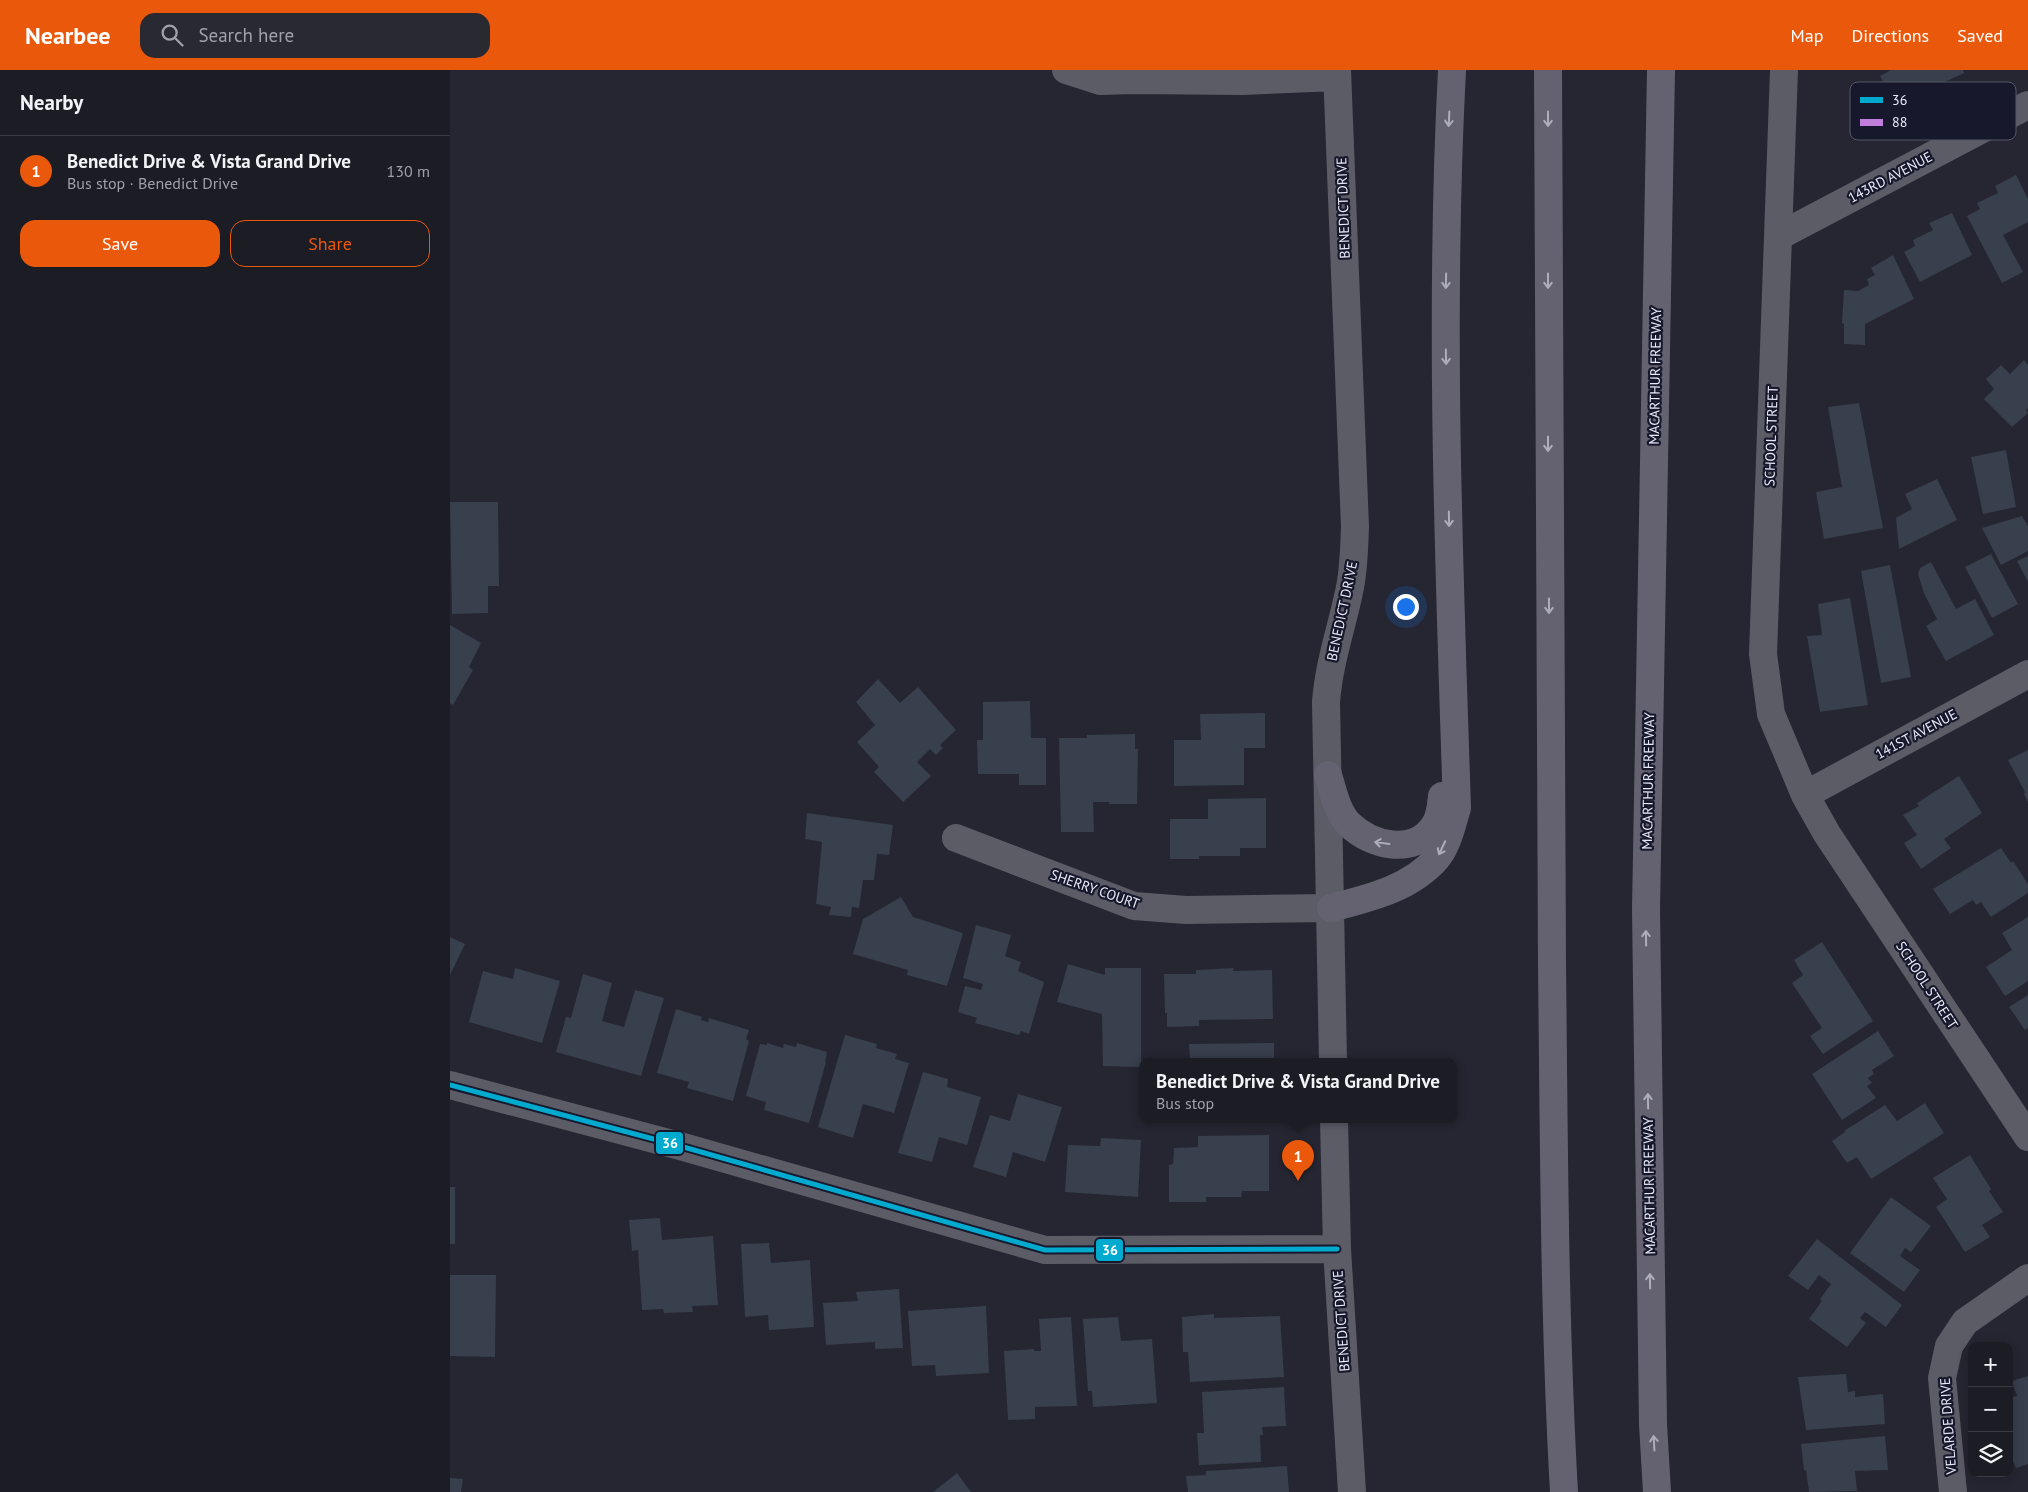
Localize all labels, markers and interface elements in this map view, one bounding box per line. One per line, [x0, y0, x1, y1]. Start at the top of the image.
search box [140, 13, 490, 58]
text: Nearbee [25, 20, 110, 51]
icon: search [158, 21, 186, 49]
text: Search here [198, 23, 294, 47]
text: Map [1791, 24, 1823, 47]
text: Directions [1851, 24, 1929, 47]
text: Saved [1957, 24, 2003, 47]
legend [1850, 82, 2016, 140]
text: Nearby [20, 89, 83, 116]
text: 36 [1892, 91, 1907, 109]
one-way arrow [1444, 110, 1454, 126]
one-way arrow [1543, 110, 1553, 126]
text: 88 [1892, 113, 1907, 131]
street label: 143RD AVENUE [1845, 147, 1935, 207]
text: Benedict Drive & Vista Grand Drive [67, 149, 351, 173]
street label: BENEDICT DRIVE [1332, 157, 1354, 259]
text: 1 [31, 161, 41, 181]
text: 130 m [387, 161, 430, 181]
text: Bus stop · Benedict Drive [67, 173, 238, 193]
button: Save [20, 220, 220, 267]
button: Share [230, 220, 430, 267]
one-way arrow [1441, 272, 1451, 289]
one-way arrow [1543, 272, 1553, 289]
street label: MACARTHUR FREEWAY [1645, 307, 1665, 445]
one-way arrow [1441, 348, 1451, 365]
street label: SCHOOL STREET [1760, 385, 1782, 487]
one-way arrow [1543, 435, 1553, 451]
one-way arrow [1444, 511, 1454, 527]
street label: BENEDICT DRIVE [1323, 560, 1361, 662]
your location [1393, 594, 1419, 620]
one-way arrow [1544, 598, 1554, 614]
street label: 141ST AVENUE [1872, 705, 1960, 763]
street label: MACARTHUR FREEWAY [1638, 712, 1658, 850]
one-way arrow [1374, 838, 1390, 848]
one-way arrow [1437, 840, 1446, 855]
street label: SHERRY COURT [1048, 865, 1142, 913]
one-way arrow [1641, 931, 1651, 947]
street label: SCHOOL STREET [1892, 938, 1962, 1032]
popup [1139, 1058, 1457, 1123]
text: Benedict Drive & Vista Grand Drive [1156, 1069, 1440, 1093]
text: Bus stop [1156, 1093, 1214, 1113]
one-way arrow [1643, 1093, 1653, 1110]
street label: MACARTHUR FREEWAY [1639, 1117, 1659, 1255]
line badge: 36 [655, 1131, 684, 1155]
text: 36 [662, 1134, 678, 1152]
pin: 1 [1282, 1140, 1314, 1181]
line badge: 36 [1095, 1238, 1124, 1262]
text: 36 [1102, 1241, 1118, 1259]
street label: BENEDICT DRIVE [1328, 1270, 1354, 1372]
one-way arrow [1645, 1273, 1655, 1290]
map controls [1968, 1342, 2013, 1477]
button: + [1968, 1342, 2013, 1387]
street label: VELARDE DRIVE [1936, 1377, 1960, 1476]
button: − [1968, 1387, 2013, 1432]
button: layers [1968, 1432, 2013, 1477]
one-way arrow [1649, 1436, 1658, 1452]

